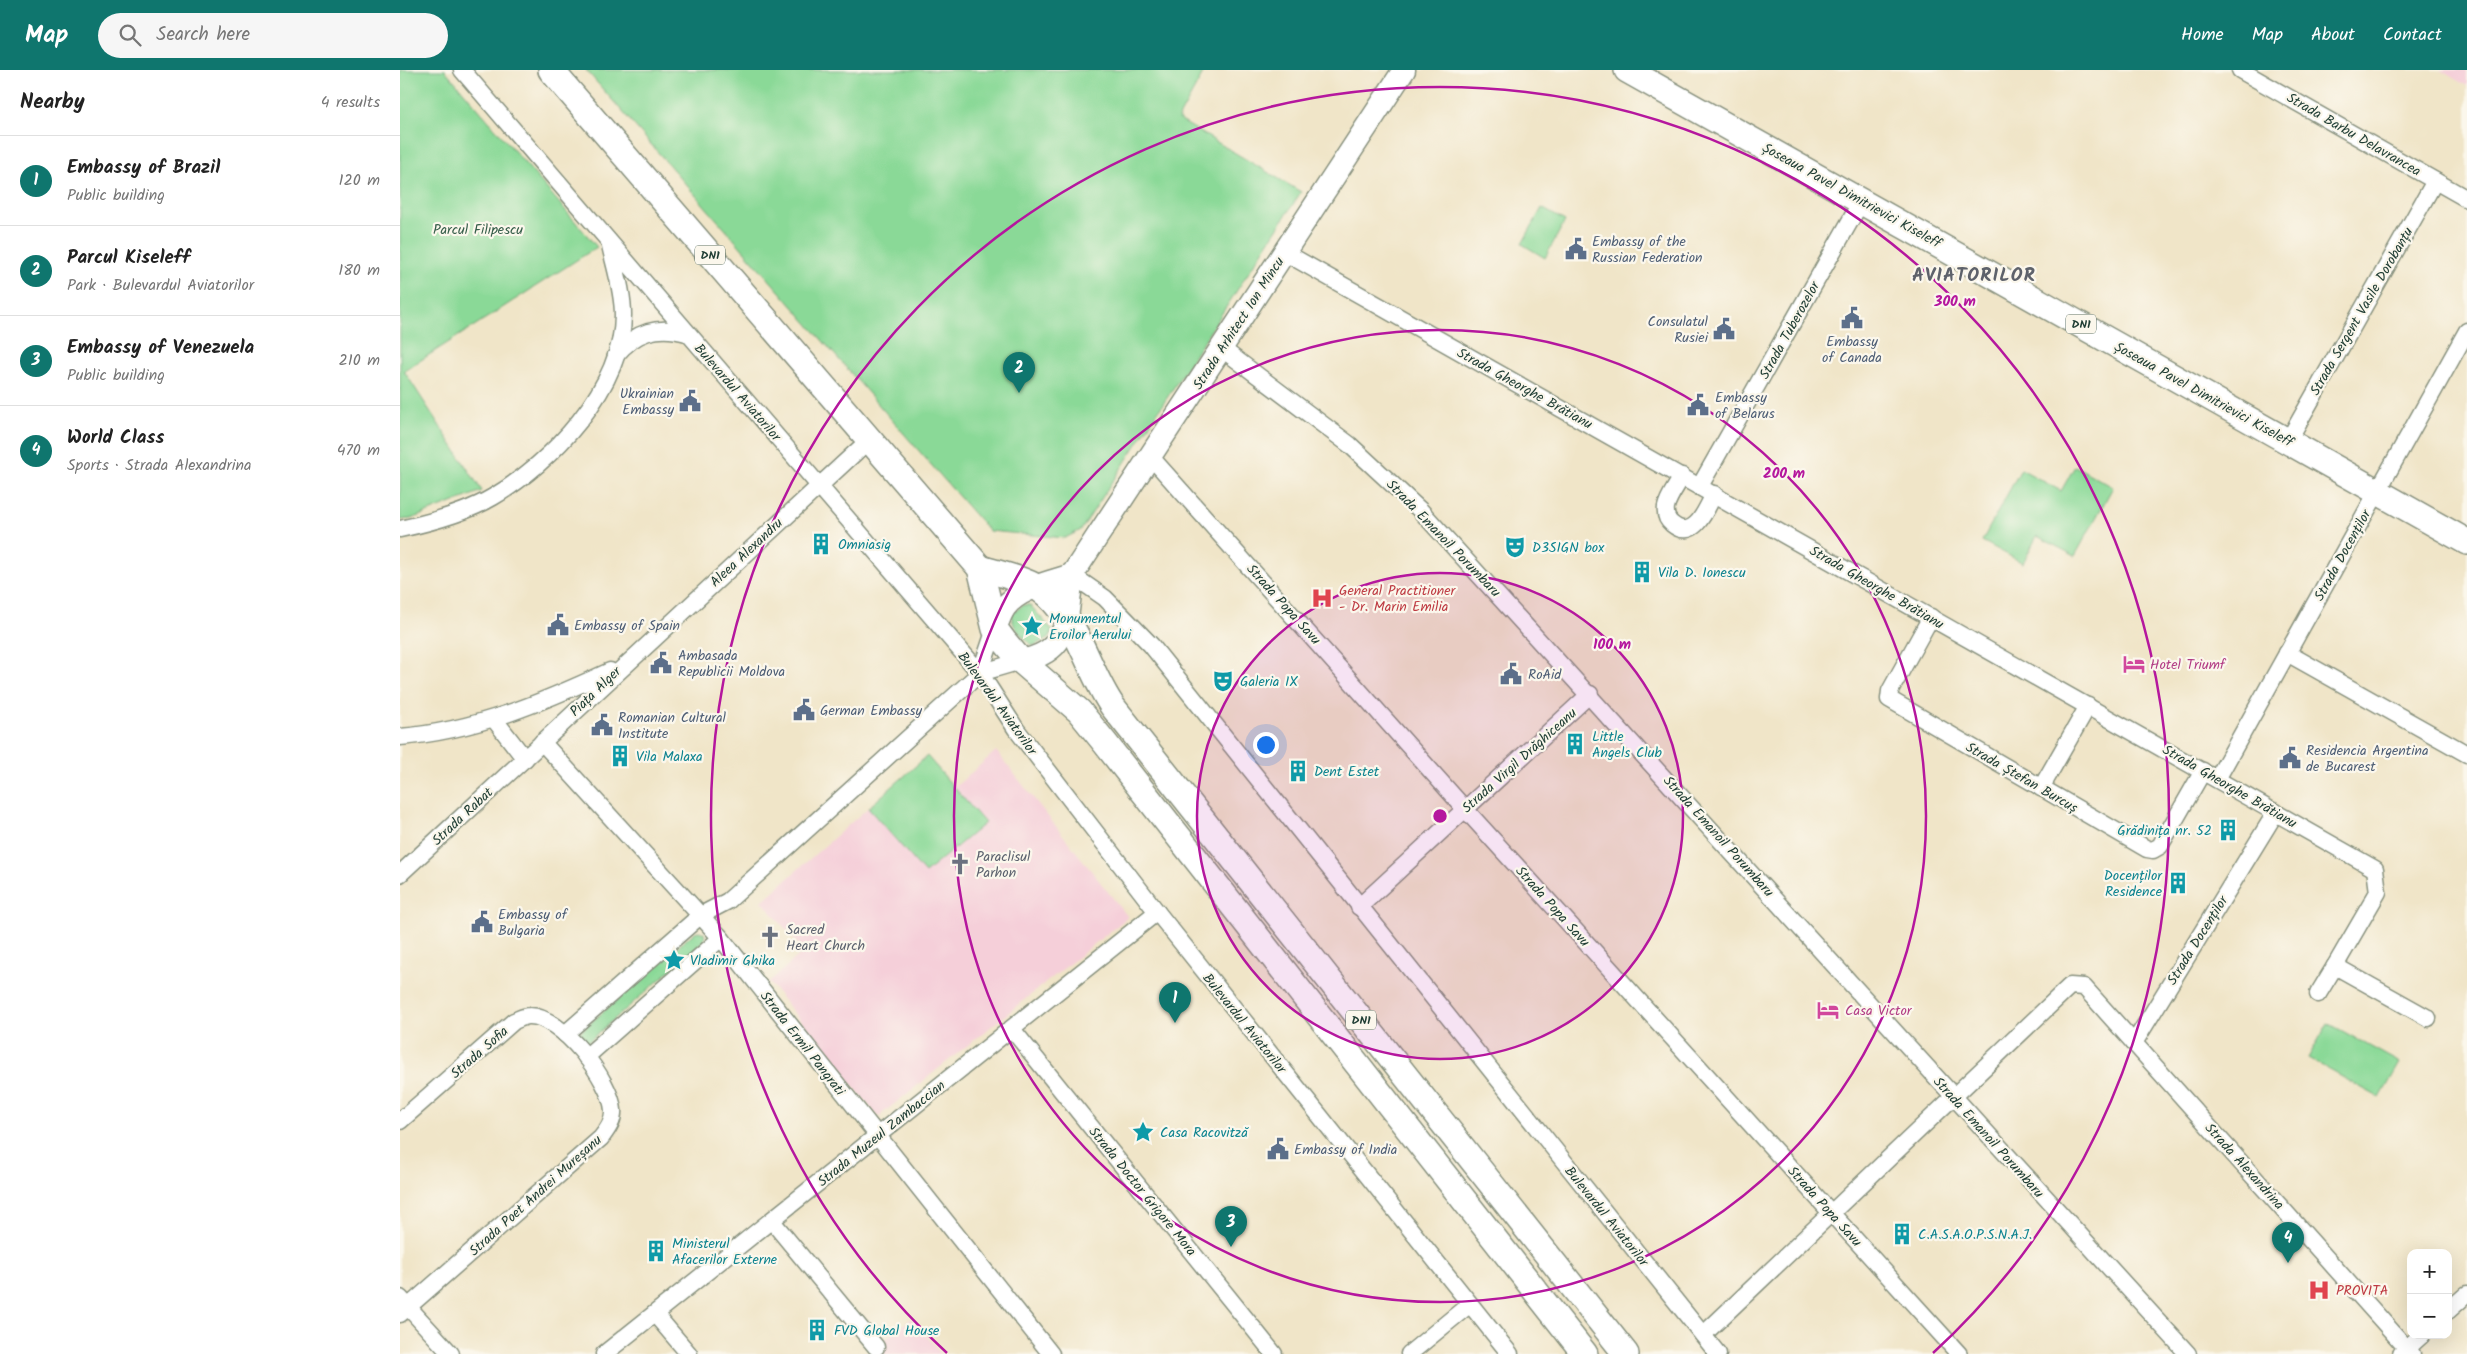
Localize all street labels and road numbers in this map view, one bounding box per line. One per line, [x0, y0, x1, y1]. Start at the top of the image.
street label: Strada Barbu Delavrancea [2282, 87, 2425, 182]
street label: Șoseaua Pavel Dimitrievici Kiseleff [1758, 137, 1947, 255]
street label: Strada Sergent Vasile Dorobanțu [2305, 223, 2419, 400]
road number: DN1 [695, 246, 725, 264]
street label: Strada Arhitect Ion Mincu [1187, 252, 1290, 394]
street label: Strada Tuberozelor [1754, 276, 1827, 383]
road number: DN1 [2066, 314, 2096, 334]
street label: Șoseaua Pavel Dimitrievici Kiseleff [2110, 336, 2299, 454]
street label: Bulevardul Aviatorilor [688, 339, 787, 448]
street label: Strada Gheorghe Brătianu [1453, 342, 1597, 436]
street label: Strada Emanoil Porumbaru [1381, 475, 1506, 603]
street label: Strada Docenților [2309, 505, 2378, 605]
street label: Aleea Alexandru [705, 513, 789, 593]
street label: Strada Gheorghe Brătianu [1805, 540, 1948, 636]
street label: Strada Popa Savu [1241, 559, 1326, 650]
street label: Bulevardul Aviatorilor [952, 647, 1043, 761]
street label: Piața Alger [565, 661, 627, 722]
street label: Strada Virgil Drăghiceanu [1457, 703, 1582, 819]
street label: Strada Ștefan Burcuș [1961, 737, 2082, 819]
street label: Strada Gheorghe Brătianu [2158, 739, 2301, 835]
street label: Strada Emanoil Porumbaru [1658, 771, 1779, 903]
street label: Strada Rabat [427, 782, 499, 851]
street label: Strada Popa Savu [1510, 861, 1595, 952]
street label: Strada Docenților [2162, 891, 2235, 989]
street label: Bulevardul Aviatorilor [1197, 969, 1293, 1080]
street label: Strada Ermil Pangrati [754, 986, 851, 1101]
road number: DN1 [1346, 1010, 1376, 1030]
street label: Strada Sofia [446, 1021, 514, 1084]
street label: Strada Emanoil Porumbaru [1928, 1072, 2049, 1204]
street label: Strada Muzeul Zambaccian [813, 1075, 950, 1192]
street label: Strada Alexandrina [2199, 1118, 2289, 1215]
street label: Strada Doctor Grigore Mora [1083, 1122, 1202, 1261]
street label: Strada Poet Andrei Mureșanu [464, 1130, 607, 1262]
street label: Strada Popa Savu [1782, 1161, 1867, 1252]
street label: Bulevardul Aviatorilor [1559, 1162, 1655, 1273]

